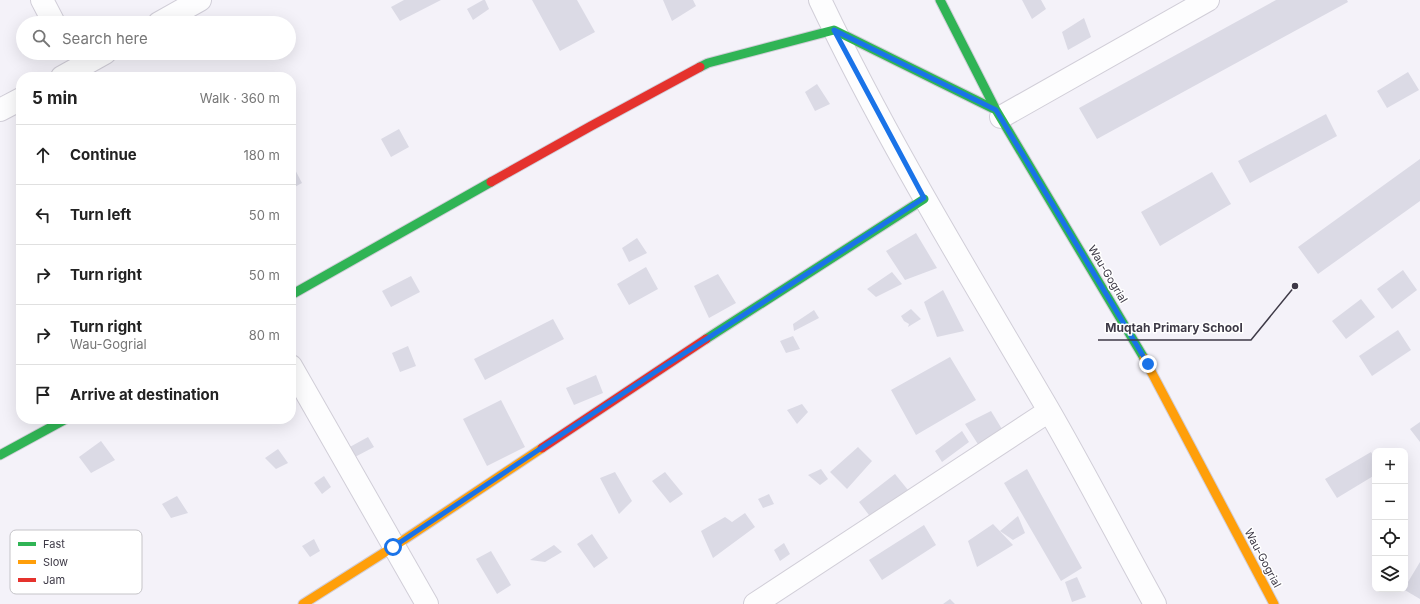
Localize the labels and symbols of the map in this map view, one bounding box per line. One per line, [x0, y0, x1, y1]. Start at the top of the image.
street label: Wau-Gogrial [1085, 243, 1131, 305]
callout: Muqtah Primary School [1098, 316, 1251, 340]
text: Muqtah Primary School [1105, 320, 1243, 335]
route end [1139, 355, 1157, 373]
street label: Wau-Gogrial [1242, 526, 1284, 590]
legend [10, 530, 142, 594]
text: Fast [43, 537, 65, 551]
route start [384, 538, 402, 556]
text: Slow [43, 555, 68, 569]
text: Jam [43, 573, 65, 587]

